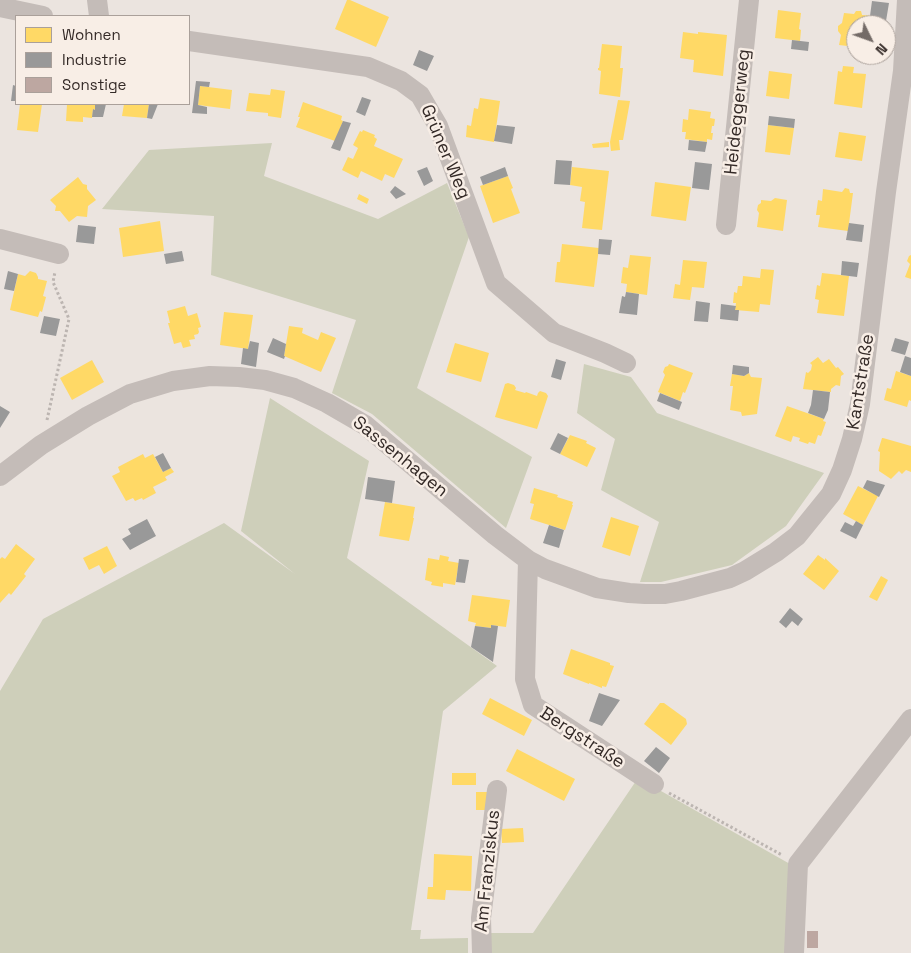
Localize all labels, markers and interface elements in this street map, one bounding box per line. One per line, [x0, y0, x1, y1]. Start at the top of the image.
legend [15, 15, 190, 105]
north arrow [846, 15, 896, 65]
text: Wohnen [62, 25, 121, 44]
text: N [872, 40, 891, 59]
street label: Heideggerweg [721, 48, 755, 176]
text: Industrie [62, 50, 127, 69]
text: Sonstige [62, 75, 126, 94]
street label: Grüner Weg [415, 102, 475, 202]
street label: Kantstraße [843, 333, 879, 431]
street label: Sassenhagen [348, 412, 452, 502]
street label: Bergstraße [535, 703, 629, 773]
street label: Am Franziskus [471, 809, 505, 933]

